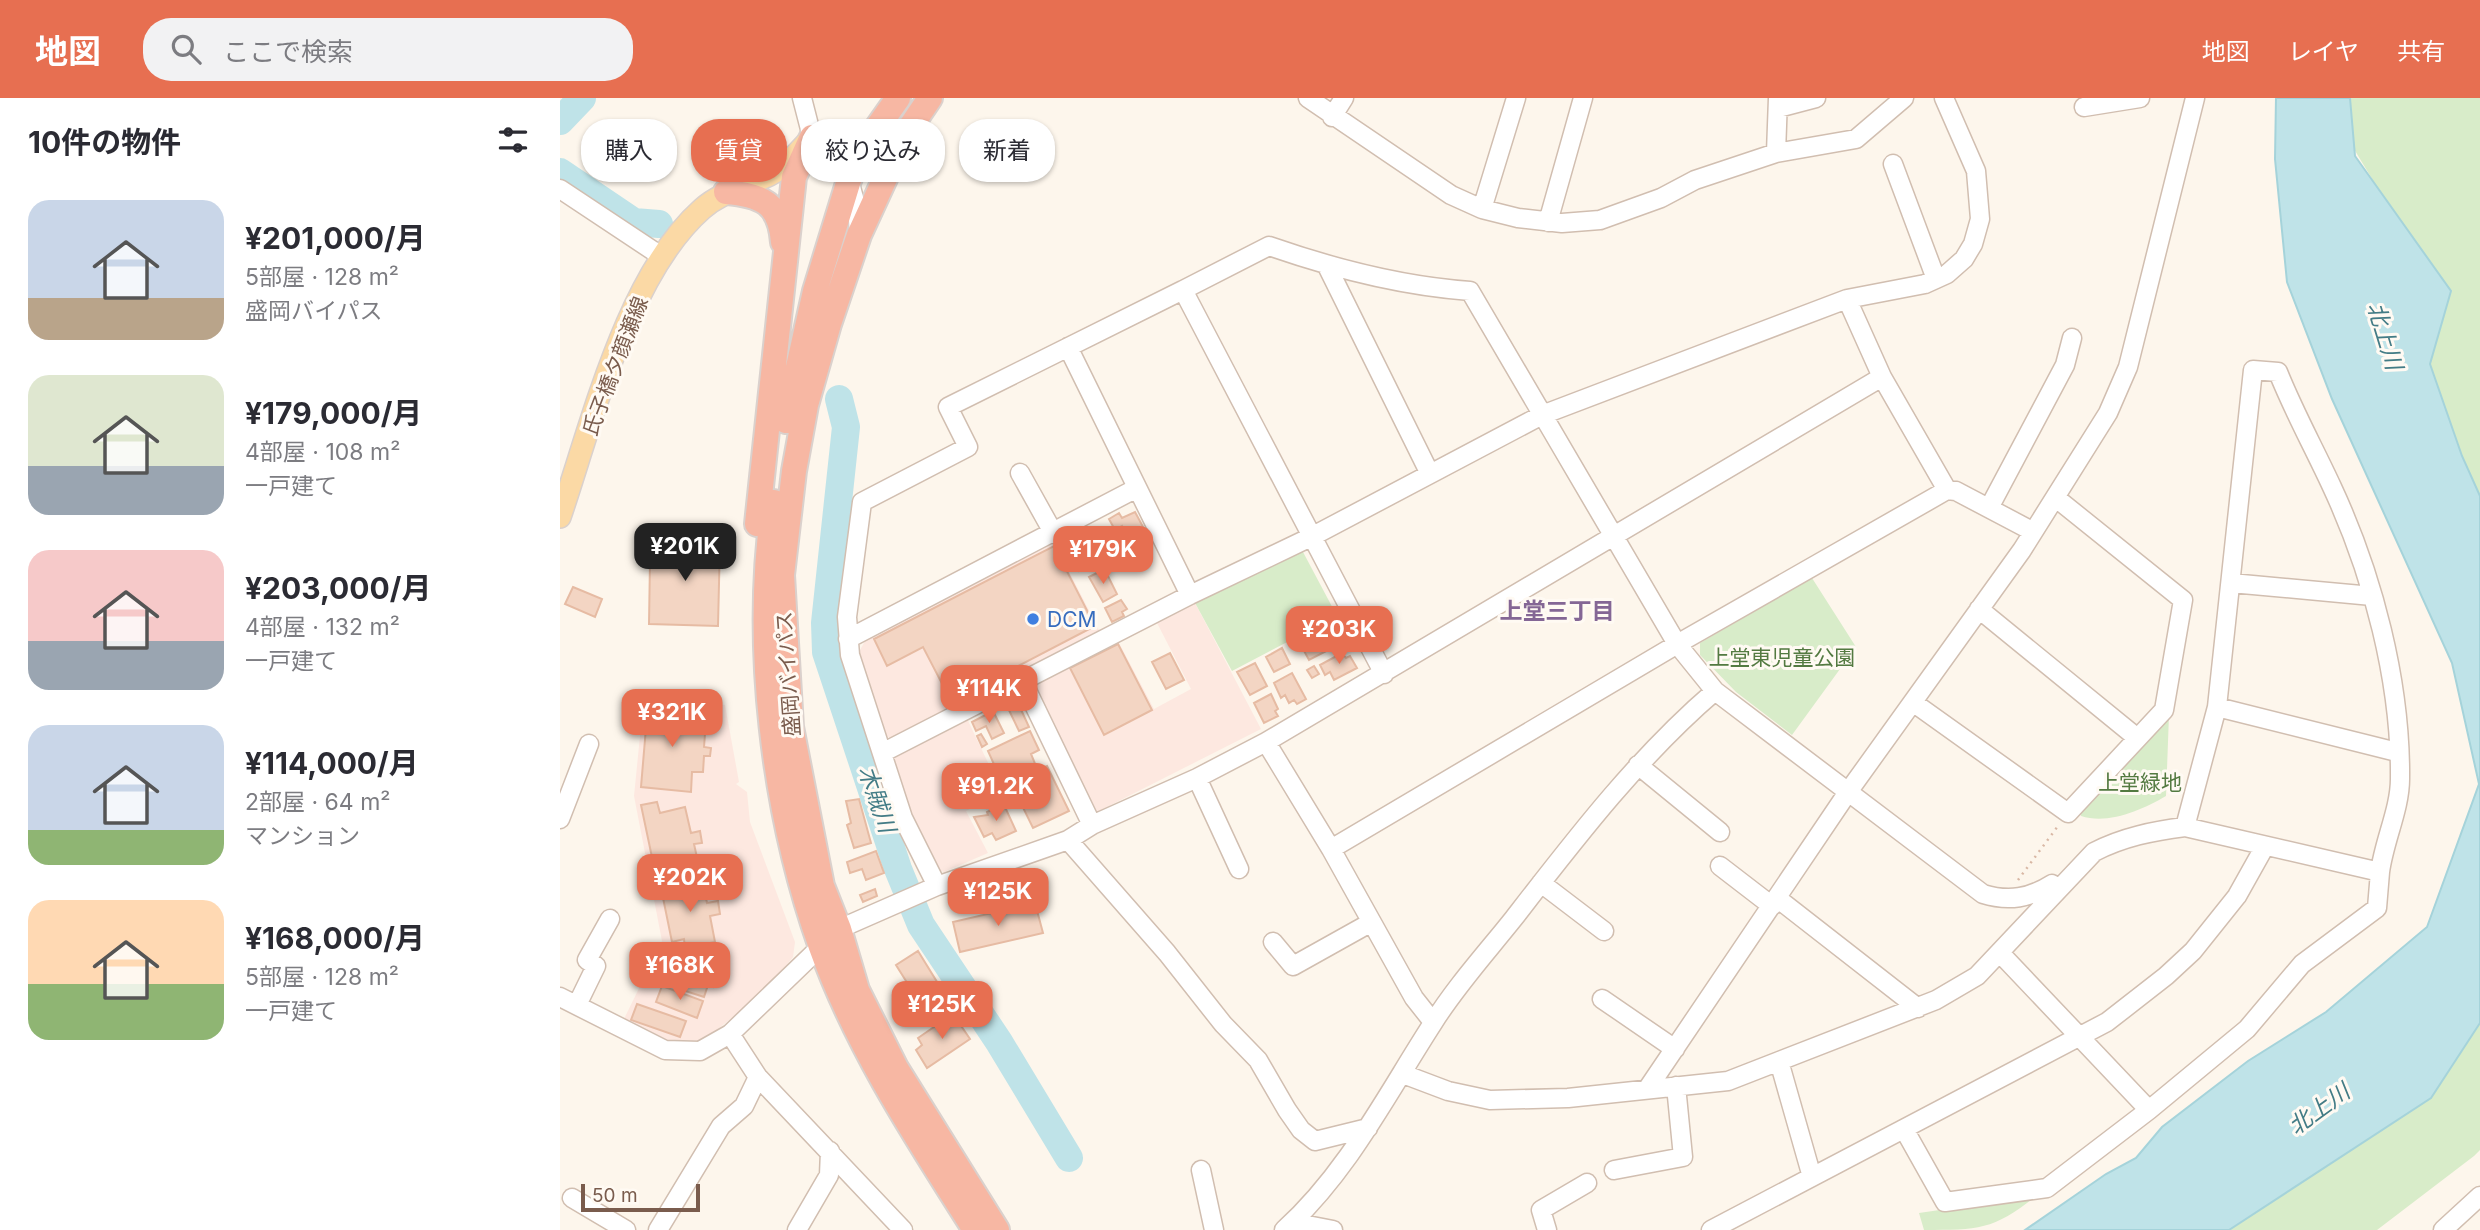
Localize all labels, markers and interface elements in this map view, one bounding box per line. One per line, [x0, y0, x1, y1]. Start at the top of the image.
search box [143, 18, 633, 81]
icon: search [167, 30, 205, 68]
text: 地図 [35, 31, 101, 71]
text: ここで検索 [223, 36, 353, 67]
text: 地図 [2202, 37, 2250, 66]
text: レイヤ [2288, 37, 2359, 66]
text: 共有 [2397, 37, 2445, 66]
chip: 購入 [581, 119, 677, 182]
chip: 賃貸 [691, 119, 787, 182]
chip: 絞り込み [801, 119, 945, 182]
chip: 新着 [959, 119, 1055, 182]
icon: filters [494, 121, 532, 159]
text: 10件の物件 [28, 124, 181, 160]
text: ¥201,000/月 [245, 220, 426, 256]
icon: home [84, 228, 168, 312]
text: 5部屋 · 128 m² [245, 263, 399, 291]
street label: 氏子橋夕顔瀬線 [577, 293, 653, 439]
text: 盛岡バイパス [245, 297, 383, 325]
water label: 北上川 [2362, 299, 2409, 376]
text: ¥179,000/月 [245, 395, 422, 431]
icon: home [84, 403, 168, 487]
text: 4部屋 · 108 m² [245, 438, 400, 466]
text: 一戸建て [245, 472, 337, 500]
pin: ¥201K [636, 524, 734, 583]
pin: ¥179K [1054, 526, 1152, 586]
text: ¥201K [650, 532, 720, 560]
text: ¥179K [1069, 535, 1137, 563]
text: ¥203,000/月 [245, 570, 431, 606]
icon: home [84, 578, 168, 662]
district label: 上堂三丁目 [1500, 597, 1615, 625]
pin: ¥203K [1290, 606, 1388, 666]
place label: DCM [1047, 607, 1096, 632]
street label: 盛岡バイパス [771, 610, 805, 738]
marker: DCM [1025, 611, 1041, 627]
text: 4部屋 · 132 m² [245, 613, 400, 641]
text: ¥203K [1302, 615, 1376, 643]
park label: 上堂東児童公園 [1709, 645, 1856, 670]
text: 一戸建て [245, 647, 337, 675]
pin: ¥114K [940, 666, 1038, 725]
text: ¥114K [956, 674, 1022, 702]
pin: ¥321K [623, 690, 721, 749]
text: ¥321K [638, 698, 706, 726]
text: ¥114,000/月 [245, 745, 419, 781]
icon: home [84, 753, 168, 837]
water label: 木賊川 [853, 762, 902, 839]
pin: ¥91.2K [939, 764, 1053, 823]
park label: 上堂緑地 [2098, 770, 2182, 795]
text: ¥91.2K [958, 772, 1034, 800]
text: 2部屋 · 64 m² [245, 788, 391, 816]
text: マンション [245, 822, 360, 850]
pin: ¥202K [641, 854, 739, 914]
text: ¥202K [653, 863, 727, 891]
pin: ¥125K [949, 868, 1047, 928]
text: ¥125K [964, 877, 1032, 905]
text: ¥168,000/月 [245, 920, 425, 956]
icon: home [84, 928, 168, 1012]
pin: ¥168K [631, 942, 729, 1002]
text: ¥168K [645, 951, 715, 979]
text: 5部屋 · 128 m² [245, 963, 399, 991]
pin: ¥125K [893, 982, 991, 1041]
text: ¥125K [908, 990, 976, 1018]
text: 一戸建て [245, 997, 337, 1025]
water label: 北上川 [2283, 1076, 2358, 1141]
scale bar [581, 1181, 700, 1213]
text: 50 m [592, 1184, 638, 1207]

